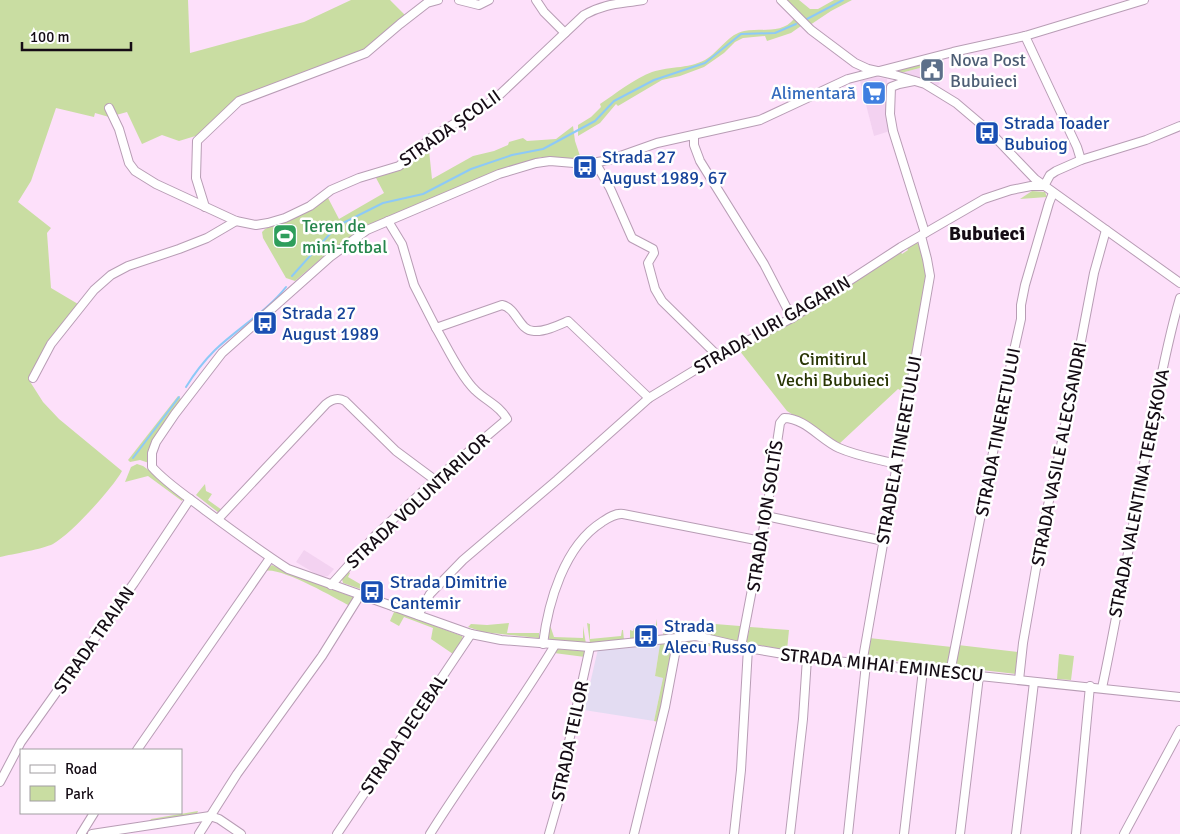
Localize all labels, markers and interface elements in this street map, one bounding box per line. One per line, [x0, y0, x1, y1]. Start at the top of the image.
scale bar [22, 20, 131, 52]
text: 100 m [30, 28, 70, 46]
place label: Nova Post Bubuieci [950, 49, 1026, 92]
public building icon: Nova Post Bubuieci [919, 57, 945, 83]
supermarket icon: Alimentară [861, 80, 887, 106]
place label: Alimentară [771, 82, 856, 104]
street label: STRADA ȘCOLII [395, 85, 505, 171]
place label: Strada Toader Bubuiog [1004, 112, 1110, 155]
bus stop icon: Strada Toader Bubuiog [974, 120, 1000, 146]
place label: Strada 27 August 1989, 67 [602, 146, 727, 189]
bus stop icon: Strada 27 August 1989, 67 [572, 154, 598, 180]
place label: Teren de mini-fotbal [302, 215, 387, 258]
district label: Bubuieci [949, 221, 1025, 246]
sports icon: Teren de mini-fotbal [272, 223, 298, 249]
street label: STRADA IURI GAGARIN [690, 271, 854, 379]
place label: Strada 27 August 1989 [282, 302, 379, 345]
bus stop icon: Strada 27 August 1989 [252, 310, 278, 336]
street label: STRADA VASILE ALECSANDRI [1026, 340, 1092, 568]
street label: STRADA TINERETULUI [971, 346, 1025, 518]
park label: Cimitirul Vechi Bubuieci [776, 348, 890, 391]
street label: STRADELA TINERETULUI [872, 354, 926, 546]
street label: STRADA VALENTINA TEREȘKOVA [1104, 367, 1174, 619]
street label: STRADA VOLUNTARILOR [342, 429, 494, 573]
street label: STRADA ION SOLTÎS [742, 439, 788, 593]
place label: Strada Dimitrie Cantemir [390, 571, 507, 614]
bus stop icon: Strada Dimitrie Cantemir [359, 579, 385, 605]
street label: STRADA TRAIAN [49, 582, 139, 698]
place label: Strada Alecu Russo [664, 615, 757, 658]
bus stop icon: Strada Alecu Russo [633, 623, 659, 649]
street label: STRADA MIHAI EMINESCU [779, 643, 985, 687]
street label: STRADA DECEBAL [356, 670, 452, 798]
street label: STRADA TEILOR [547, 679, 594, 803]
legend [20, 749, 182, 814]
text: Road [65, 760, 97, 778]
text: Park [65, 785, 94, 803]

